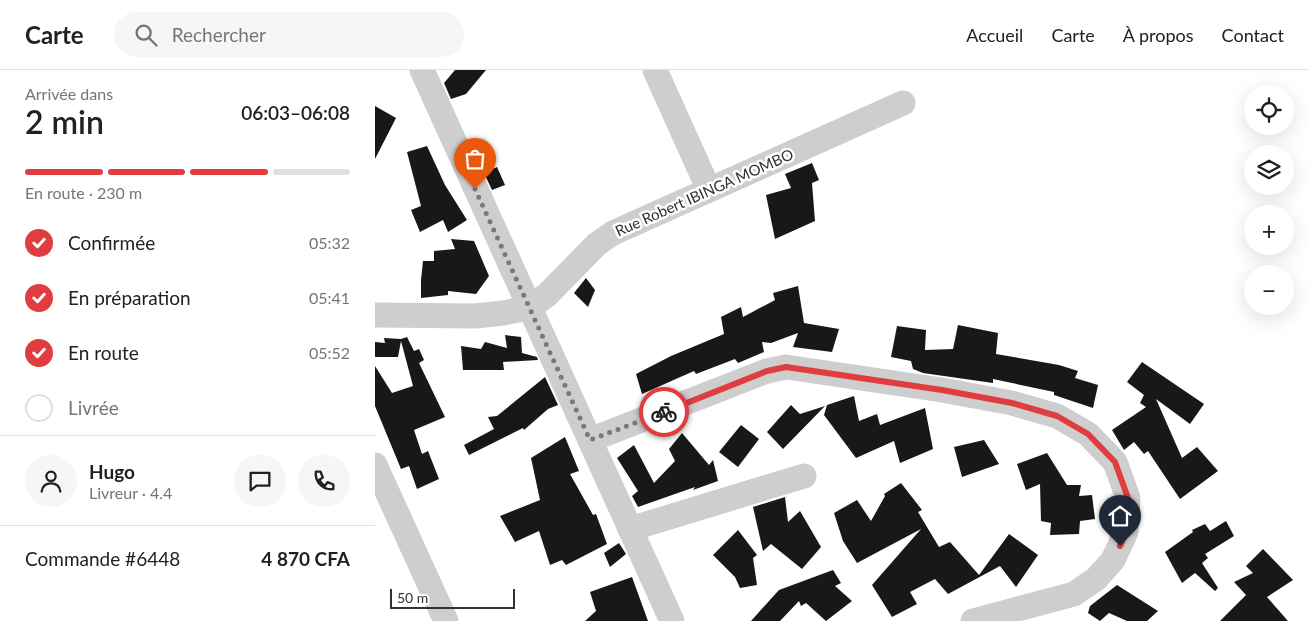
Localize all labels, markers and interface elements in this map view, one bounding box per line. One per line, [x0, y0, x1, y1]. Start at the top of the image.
search box [114, 12, 464, 57]
text: Carte [25, 20, 84, 49]
icon: search [132, 21, 160, 49]
text: Rechercher [172, 23, 266, 46]
text: Accueil [966, 24, 1023, 46]
text: Carte [1051, 24, 1095, 46]
text: À propos [1123, 24, 1194, 46]
text: Contact [1222, 24, 1284, 46]
text: Arrivée dans [25, 84, 113, 103]
map controls [1244, 85, 1294, 315]
button: locate [1244, 85, 1294, 135]
text: 06:03–06:08 [241, 101, 350, 124]
text: 2 min [25, 102, 104, 141]
pin [454, 138, 496, 189]
icon: bag [461, 145, 489, 173]
street label: Rue Robert IBINGA MOMBO [612, 145, 796, 239]
button: layers [1244, 145, 1294, 195]
text: En route · 230 m [25, 183, 142, 202]
button: + [1244, 205, 1294, 255]
icon: check [25, 229, 53, 257]
text: Confirmée [68, 231, 155, 254]
text: 05:32 [309, 233, 350, 252]
button: − [1244, 265, 1294, 315]
icon: check [25, 284, 53, 312]
text: En préparation [68, 286, 191, 309]
text: 05:41 [309, 288, 350, 307]
icon: check [25, 339, 53, 367]
text: En route [68, 341, 139, 364]
text: 05:52 [309, 343, 350, 362]
courier [639, 387, 689, 437]
text: Livrée [68, 396, 119, 419]
icon: bike [650, 398, 678, 426]
button: person [25, 455, 77, 507]
button: chat [234, 455, 286, 507]
button: phone [298, 455, 350, 507]
text: Hugo [89, 460, 135, 483]
text: Livreur · 4.4 [89, 483, 172, 502]
pin [1099, 495, 1141, 546]
icon: home [1106, 502, 1134, 530]
text: Commande #6448 [25, 547, 180, 570]
text: 4 870 CFA [261, 547, 350, 570]
scale bar [390, 586, 515, 609]
text: 50 m [397, 589, 428, 606]

